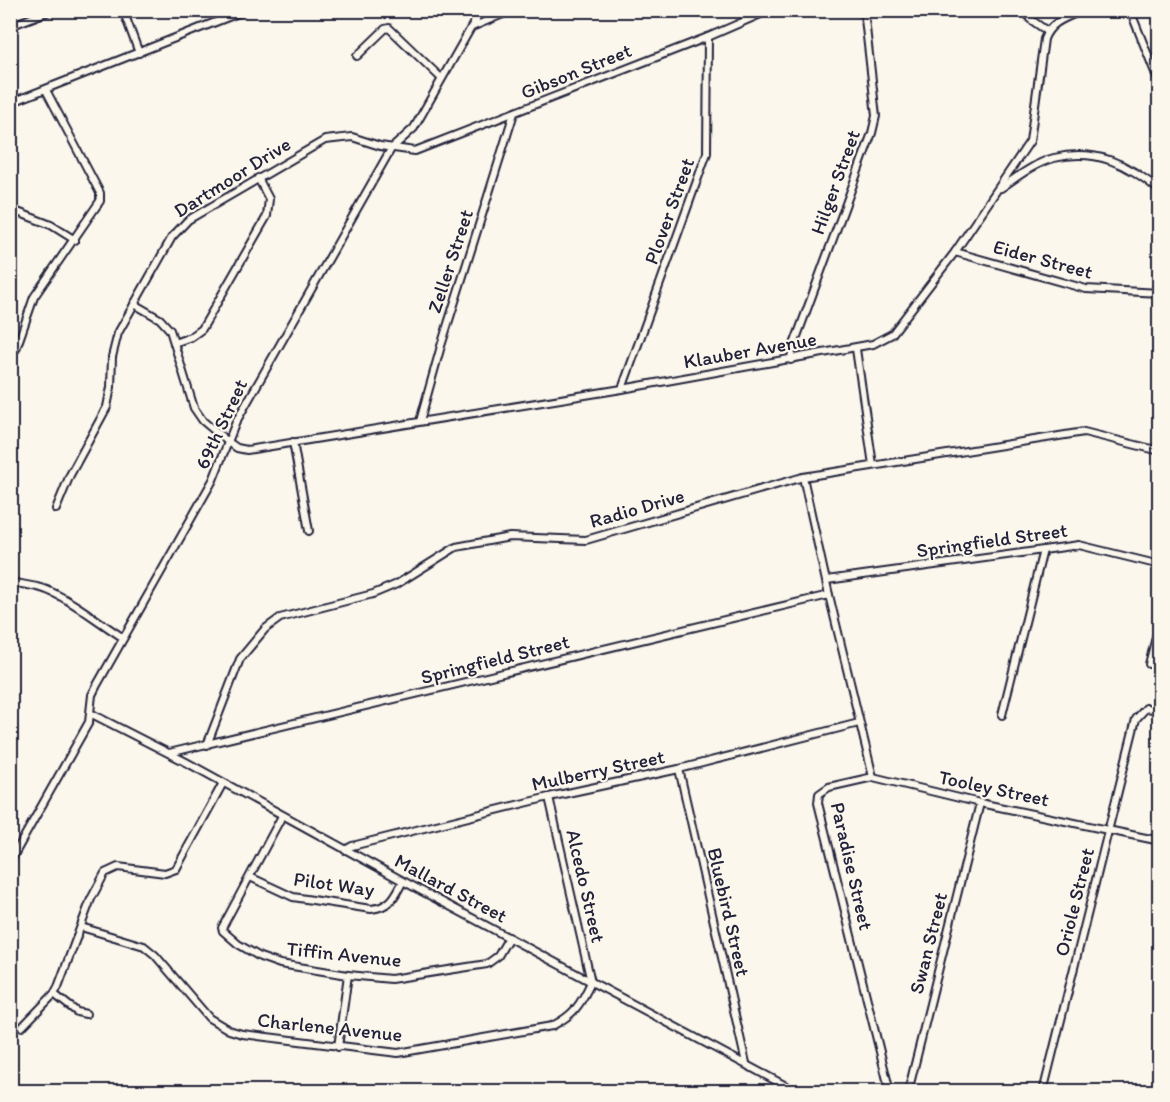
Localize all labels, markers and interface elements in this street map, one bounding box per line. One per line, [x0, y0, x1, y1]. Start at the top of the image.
street label: Gibson Street [517, 38, 635, 104]
street label: Hilger Street [805, 126, 865, 238]
street label: Dartmoor Drive [169, 131, 295, 223]
street label: Plover Street [639, 154, 699, 268]
street label: Zeller Street [422, 206, 478, 316]
street label: Eider Street [991, 234, 1096, 284]
street label: Klauber Avenue [682, 326, 818, 374]
street label: 69th Street [190, 375, 252, 473]
street label: Radio Drive [587, 483, 687, 533]
street label: Springfield Street [915, 518, 1069, 562]
street label: Springfield Street [418, 629, 572, 689]
street label: Mulberry Street [529, 744, 667, 796]
street label: Tooley Street [937, 765, 1052, 811]
street label: Paradise Street [826, 800, 878, 932]
street label: Alcedo Street [561, 827, 611, 945]
street label: Bluebird Street [703, 845, 755, 979]
street label: Oriole Street [1049, 845, 1099, 959]
street label: Mallard Street [391, 848, 511, 928]
street label: Pilot Way [292, 866, 376, 902]
street label: Swan Street [904, 889, 952, 996]
street label: Tiffin Avenue [285, 936, 403, 972]
street label: Charlene Avenue [256, 1007, 404, 1047]

